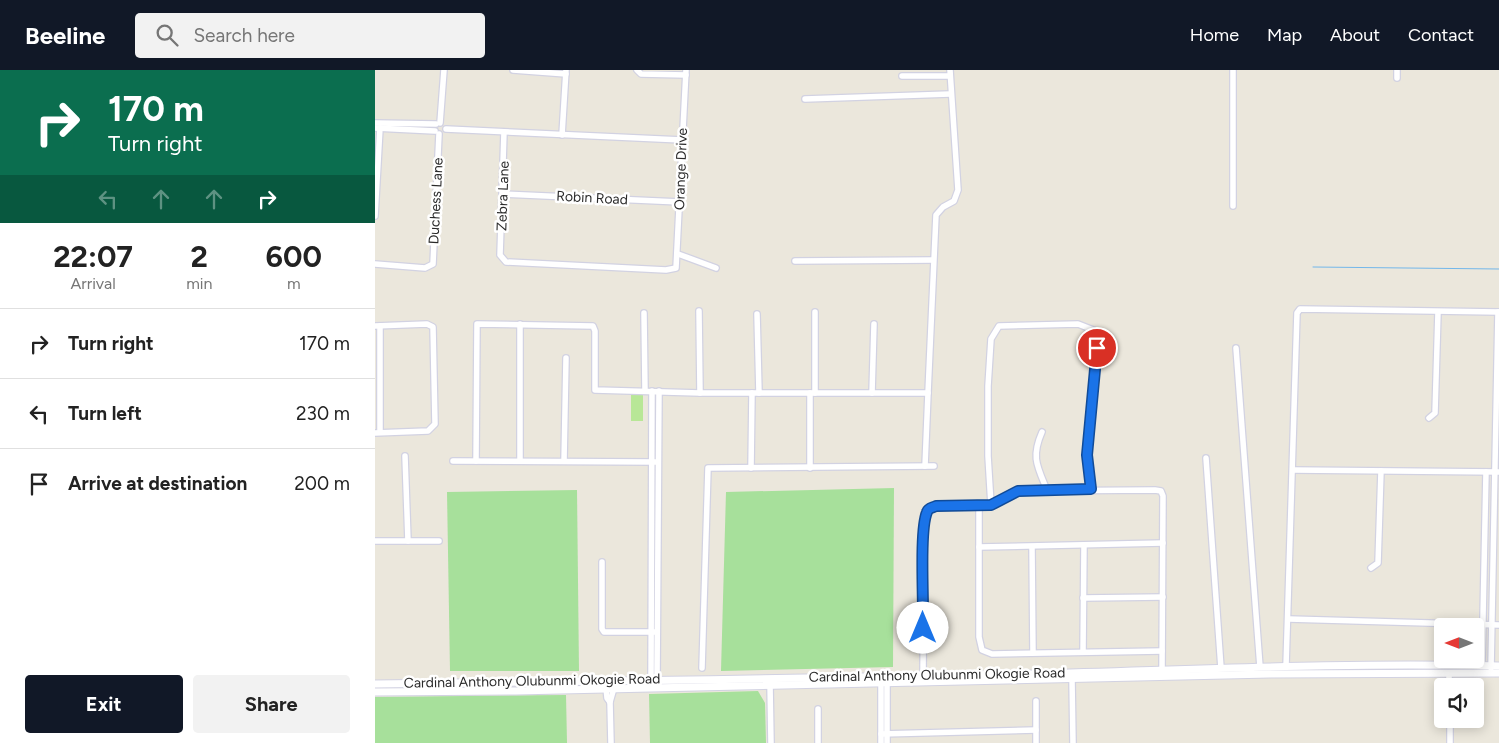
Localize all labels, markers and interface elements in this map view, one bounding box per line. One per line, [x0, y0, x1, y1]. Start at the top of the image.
search box [135, 13, 485, 58]
text: Beeline [25, 21, 105, 50]
icon: search [153, 21, 181, 49]
text: Search here [193, 24, 295, 47]
text: Home [1190, 24, 1239, 46]
text: Map [1267, 24, 1302, 46]
text: About [1330, 24, 1380, 46]
text: Contact [1408, 24, 1474, 46]
text: 170 m [108, 88, 204, 130]
icon: right [25, 90, 90, 155]
street label: Orange Drive [671, 127, 691, 210]
text: Turn right [108, 130, 203, 157]
street label: Duchess Lane [425, 157, 447, 245]
street label: Zebra Lane [493, 160, 513, 231]
icon: left [94, 185, 122, 213]
icon: ahead [147, 185, 175, 213]
icon: ahead [200, 185, 228, 213]
icon: right [253, 185, 281, 213]
street label: Robin Road [556, 188, 628, 208]
text: 22:07 [53, 238, 133, 275]
text: 2 [191, 238, 208, 275]
text: 600 [266, 238, 322, 275]
text: Arrival [70, 274, 116, 293]
text: min [186, 274, 212, 293]
text: m [287, 274, 301, 293]
pin [1076, 327, 1118, 369]
icon: right [25, 330, 53, 358]
text: Turn right [68, 332, 154, 355]
text: 170 m [299, 332, 350, 355]
icon: arrive [1083, 334, 1111, 362]
icon: left [25, 400, 53, 428]
text: Turn left [68, 402, 142, 425]
text: 230 m [296, 402, 350, 425]
icon: arrive [25, 470, 53, 498]
text: Arrive at destination [68, 472, 247, 495]
text: 200 m [294, 472, 350, 495]
position arrow [896, 601, 948, 653]
north arrow [1434, 618, 1484, 668]
map controls [1434, 618, 1484, 728]
street label: Cardinal Anthony Olubunmi Okogie Road [809, 664, 1065, 686]
street label: Cardinal Anthony Olubunmi Okogie Road [404, 670, 660, 692]
button: Exit [25, 675, 183, 733]
button: Share [193, 675, 350, 733]
button: sound [1434, 678, 1484, 728]

